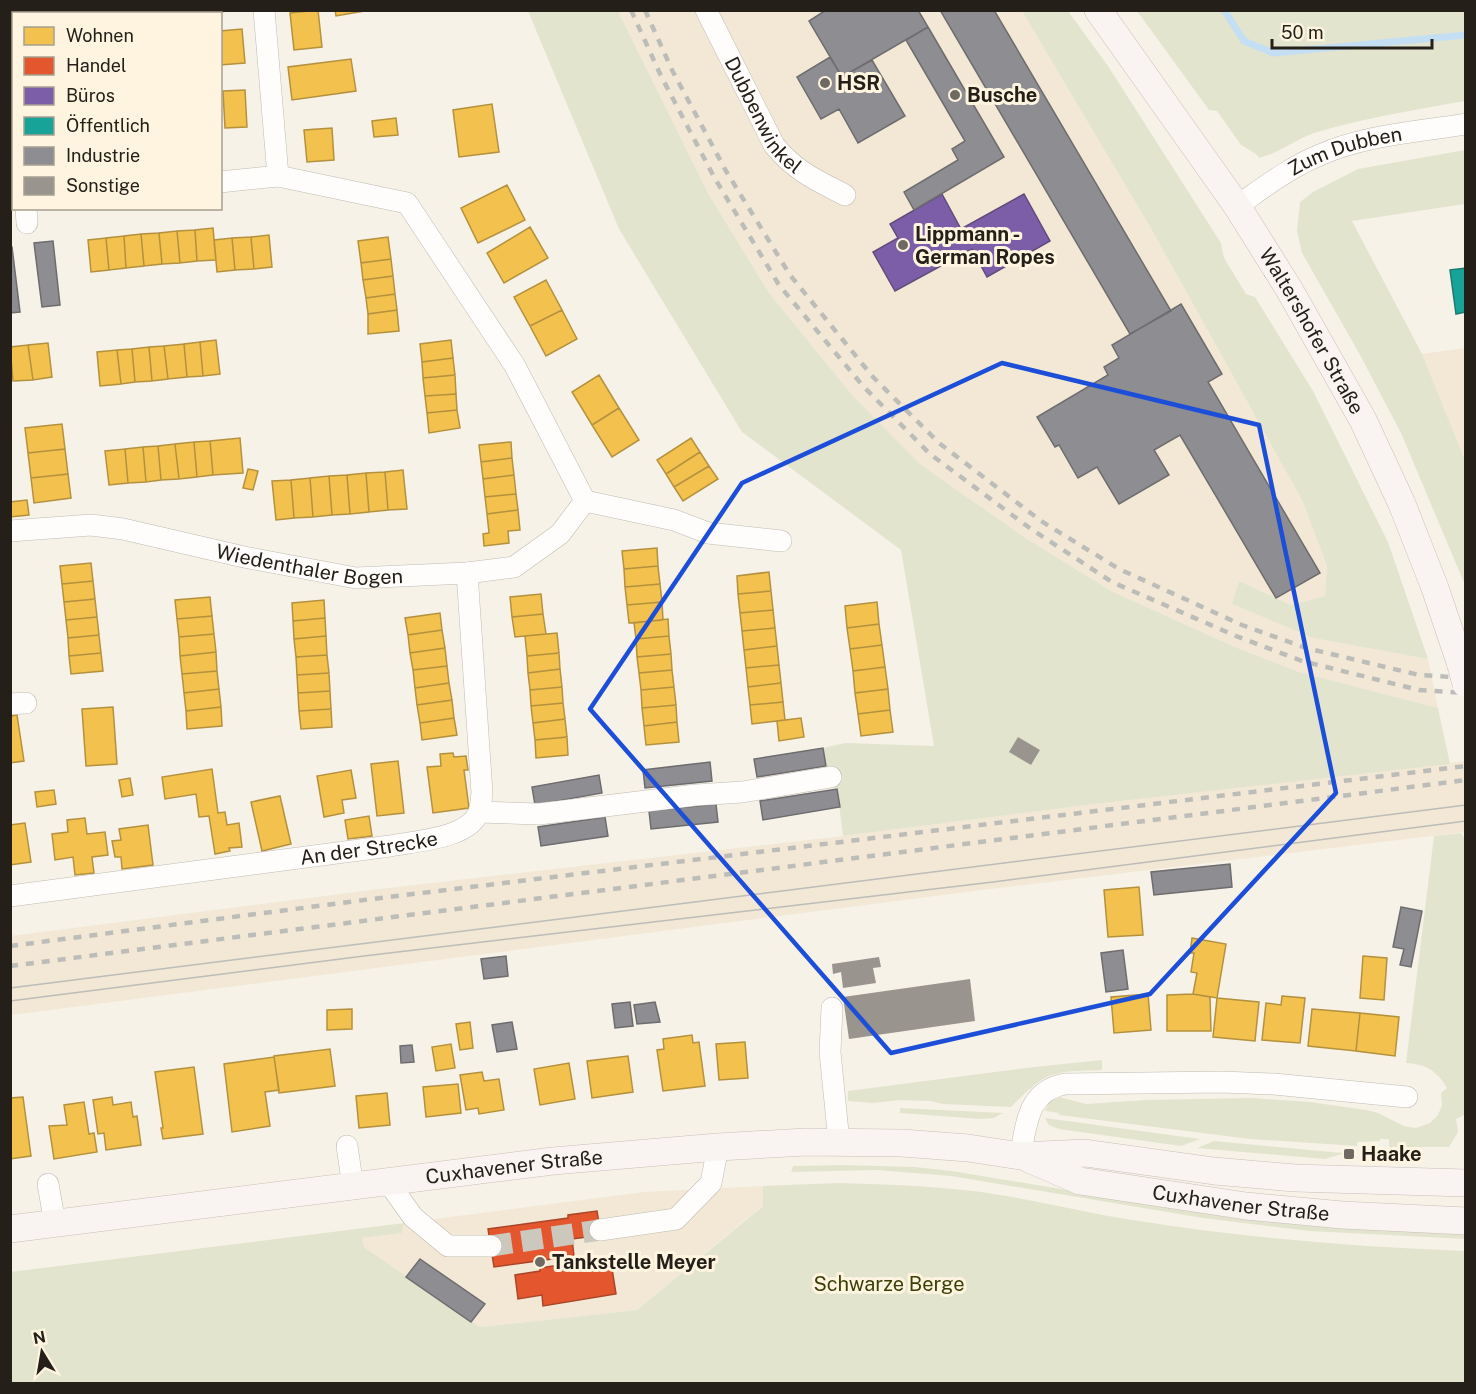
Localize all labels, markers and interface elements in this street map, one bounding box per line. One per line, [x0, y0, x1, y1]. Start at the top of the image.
legend [12, 12, 222, 210]
scale bar [1272, 12, 1432, 50]
text: 50 m [1281, 22, 1324, 43]
text: Wohnen [66, 25, 134, 46]
street label: Dubbenwinkel [719, 53, 807, 179]
text: Handel [66, 55, 126, 76]
place label: HSR [837, 71, 880, 95]
marker: HSR [818, 76, 832, 90]
place label: Busche [967, 83, 1037, 107]
text: Büros [66, 85, 115, 106]
marker: Busche [948, 88, 962, 102]
text: Öffentlich [66, 114, 150, 136]
street label: Zum Dubben [1284, 122, 1404, 181]
text: Industrie [66, 145, 140, 166]
text: Sonstige [66, 175, 140, 196]
place label: Lippmann - German Ropes [915, 222, 1055, 269]
marker: Lippmann - German Ropes [896, 238, 910, 252]
street label: Waltershofer Straße [1254, 243, 1369, 418]
street label: Wiedenthaler Bogen [214, 539, 404, 590]
street label: An der Strecke [298, 826, 440, 870]
place label: Haake [1361, 1142, 1422, 1166]
street label: Cuxhavener Straße [424, 1145, 604, 1189]
marker: Haake [1342, 1147, 1356, 1161]
street label: Cuxhavener Straße [1151, 1180, 1330, 1226]
place label: Tankstelle Meyer [552, 1250, 716, 1274]
marker: Tankstelle Meyer [533, 1255, 547, 1269]
park label: Schwarze Berge [813, 1272, 965, 1296]
north arrow [12, 1322, 72, 1382]
text: N [31, 1327, 47, 1348]

